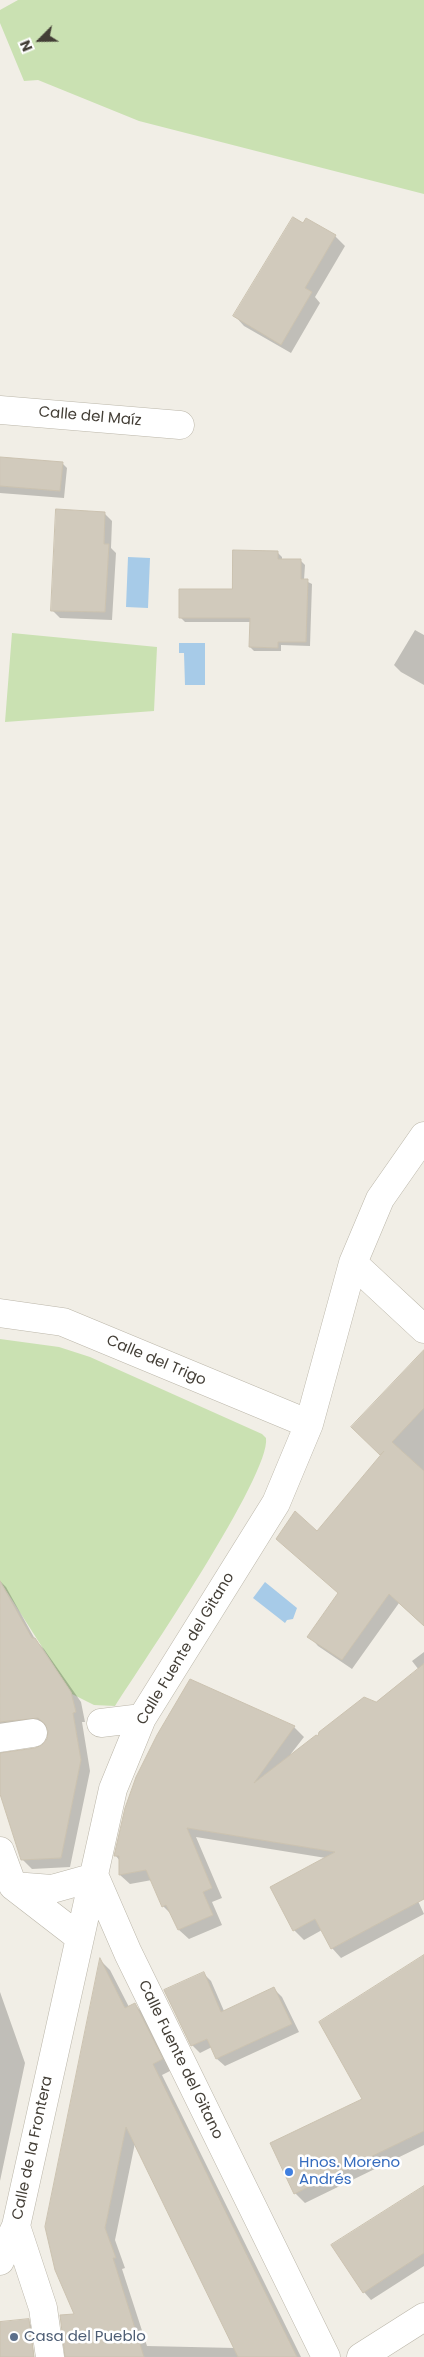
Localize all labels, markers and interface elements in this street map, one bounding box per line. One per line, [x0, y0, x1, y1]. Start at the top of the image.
north arrow [15, 15, 65, 65]
text: N [15, 37, 37, 55]
street label: Calle del Maíz [38, 404, 142, 430]
street label: Calle del Trigo [103, 1332, 209, 1390]
street label: Calle Fuente del Gitano [133, 1570, 239, 1728]
street label: Calle Fuente del Gitano [134, 1978, 226, 2142]
street label: Calle de la Frontera [9, 2074, 57, 2222]
place label: Hnos. Moreno Andrés [299, 2154, 400, 2189]
marker: Hnos. Moreno Andrés [283, 2166, 295, 2178]
place label: Casa del Pueblo [24, 2328, 146, 2346]
marker: Casa del Pueblo [8, 2331, 20, 2343]

